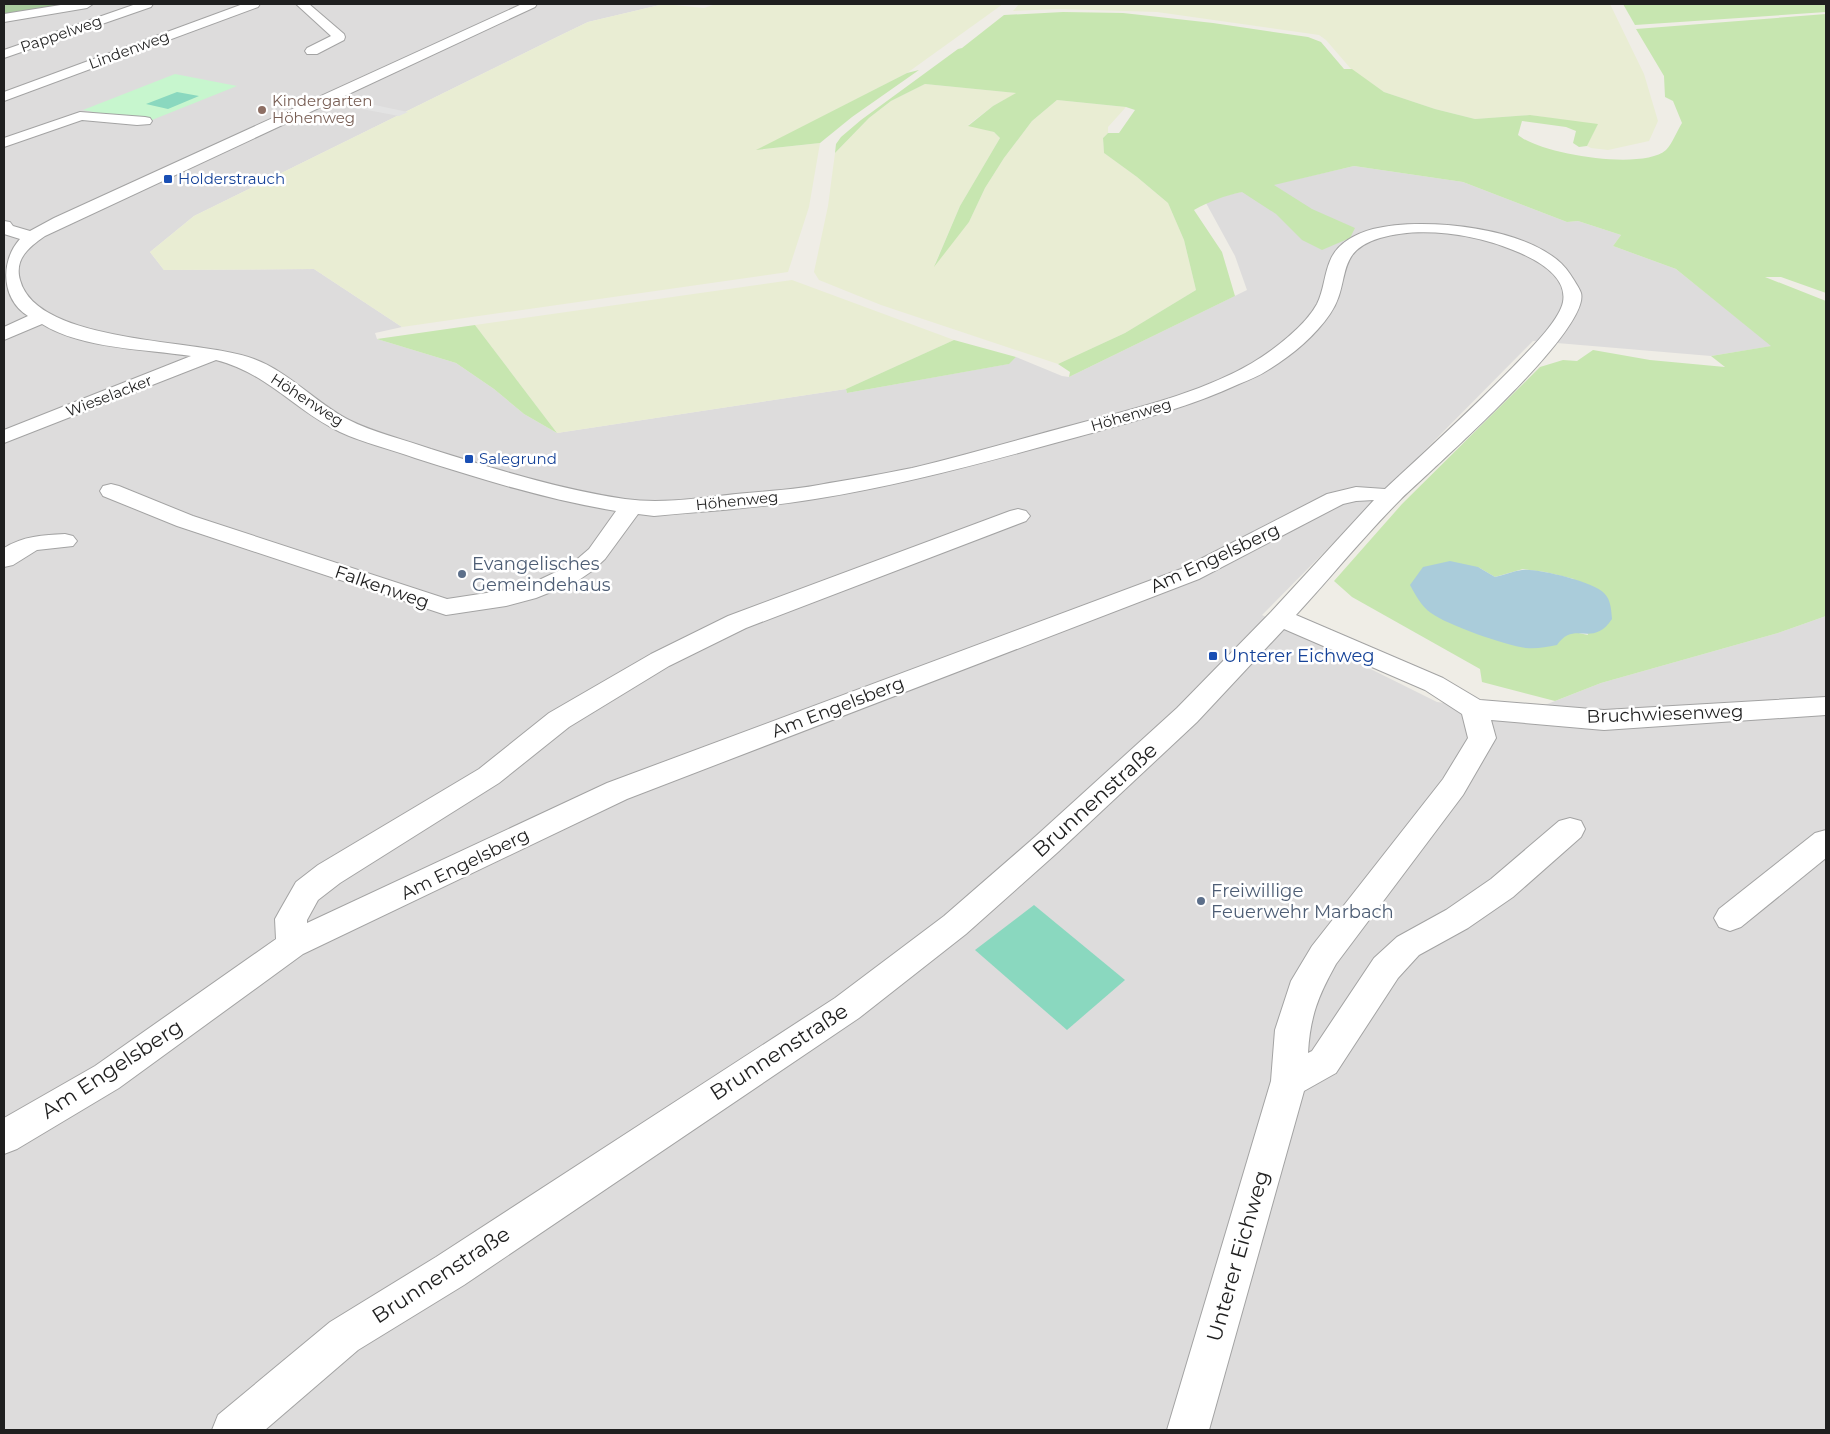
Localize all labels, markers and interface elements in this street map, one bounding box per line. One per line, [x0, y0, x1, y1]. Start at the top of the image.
street label: Pappelweg [17, 11, 104, 56]
street label: Lindenweg [86, 26, 172, 73]
place label: Kindergarten Höhenweg [272, 91, 372, 127]
marker: Kindergarten Höhenweg [256, 104, 268, 116]
place label: Holderstrauch [178, 169, 285, 188]
marker: Holderstrauch [162, 173, 174, 185]
street label: Höhenweg [267, 369, 347, 430]
street label: Wieselacker [63, 370, 155, 421]
street label: Höhenweg [1088, 394, 1173, 435]
place label: Salegrund [479, 449, 557, 468]
marker: Salegrund [463, 453, 475, 465]
street label: Höhenweg [695, 487, 779, 514]
street label: Am Engelsberg [1147, 518, 1283, 598]
place label: Evangelisches Gemeindehaus [472, 553, 611, 596]
street label: Falkenweg [332, 561, 432, 613]
marker: Evangelisches Gemeindehaus [456, 568, 468, 580]
place label: Unterer Eichweg [1223, 645, 1375, 667]
marker: Unterer Eichweg [1207, 650, 1219, 662]
street label: Am Engelsberg [769, 672, 907, 742]
street label: Bruchwiesenweg [1586, 700, 1744, 728]
street label: Brunnenstraße [1027, 737, 1162, 862]
street label: Am Engelsberg [397, 823, 533, 905]
place label: Freiwillige Feuerwehr Marbach [1211, 880, 1394, 923]
marker: Freiwillige Feuerwehr Marbach [1195, 895, 1207, 907]
street label: Brunnenstraße [705, 998, 852, 1105]
street label: Am Engelsberg [36, 1014, 187, 1124]
street label: Unterer Eichweg [1201, 1167, 1274, 1344]
street label: Brunnenstraße [367, 1221, 514, 1328]

